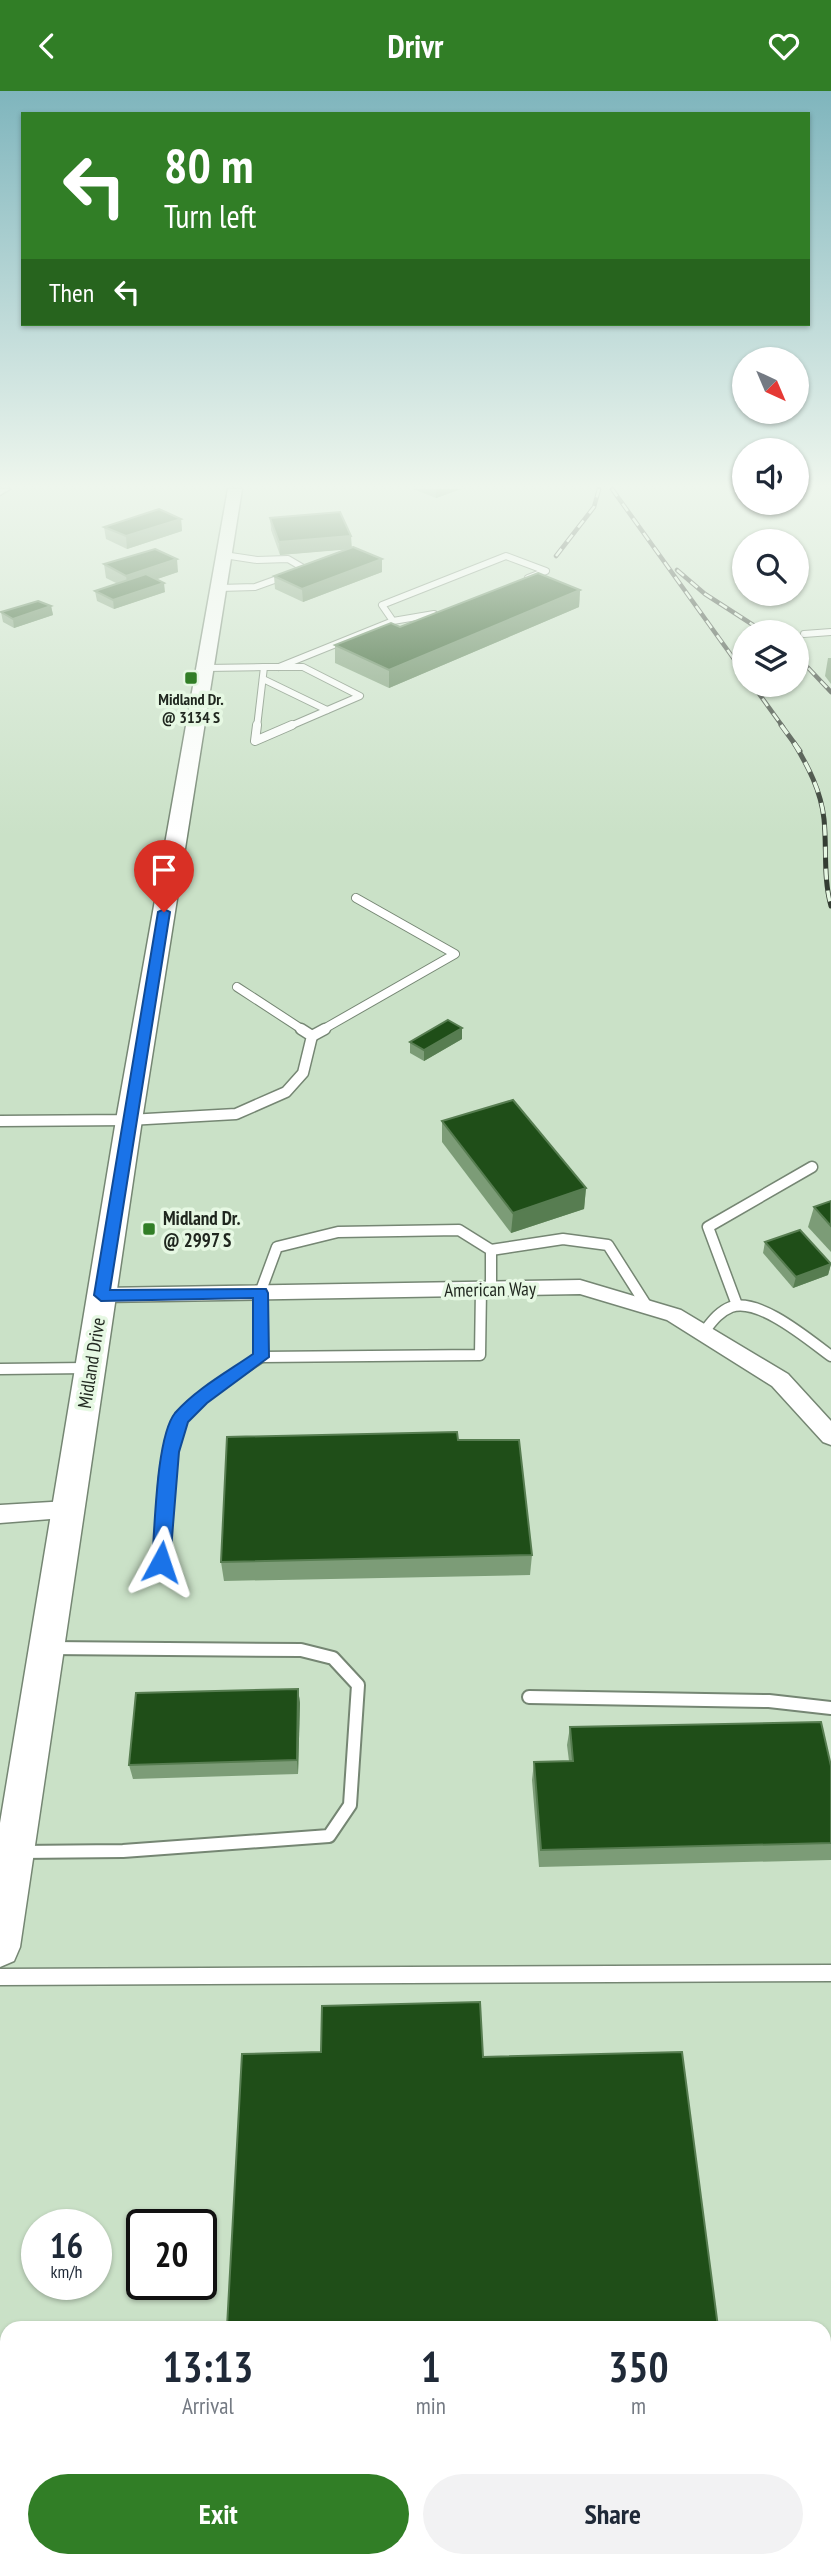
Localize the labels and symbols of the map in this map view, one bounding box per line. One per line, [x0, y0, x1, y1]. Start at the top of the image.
north arrow [732, 347, 808, 423]
marker: Midland Dr. @ 3134 S [183, 670, 199, 686]
place label: Midland Dr. @ 3134 S [158, 689, 224, 727]
pin [134, 840, 194, 912]
place label: Midland Dr. @ 2997 S [163, 1206, 241, 1252]
marker: Midland Dr. @ 2997 S [141, 1221, 157, 1237]
street label: American Way [444, 1276, 537, 1302]
street label: Midland Drive [72, 1316, 110, 1410]
position arrow [124, 1525, 198, 1599]
speed limit sign: 20 [126, 2209, 217, 2300]

